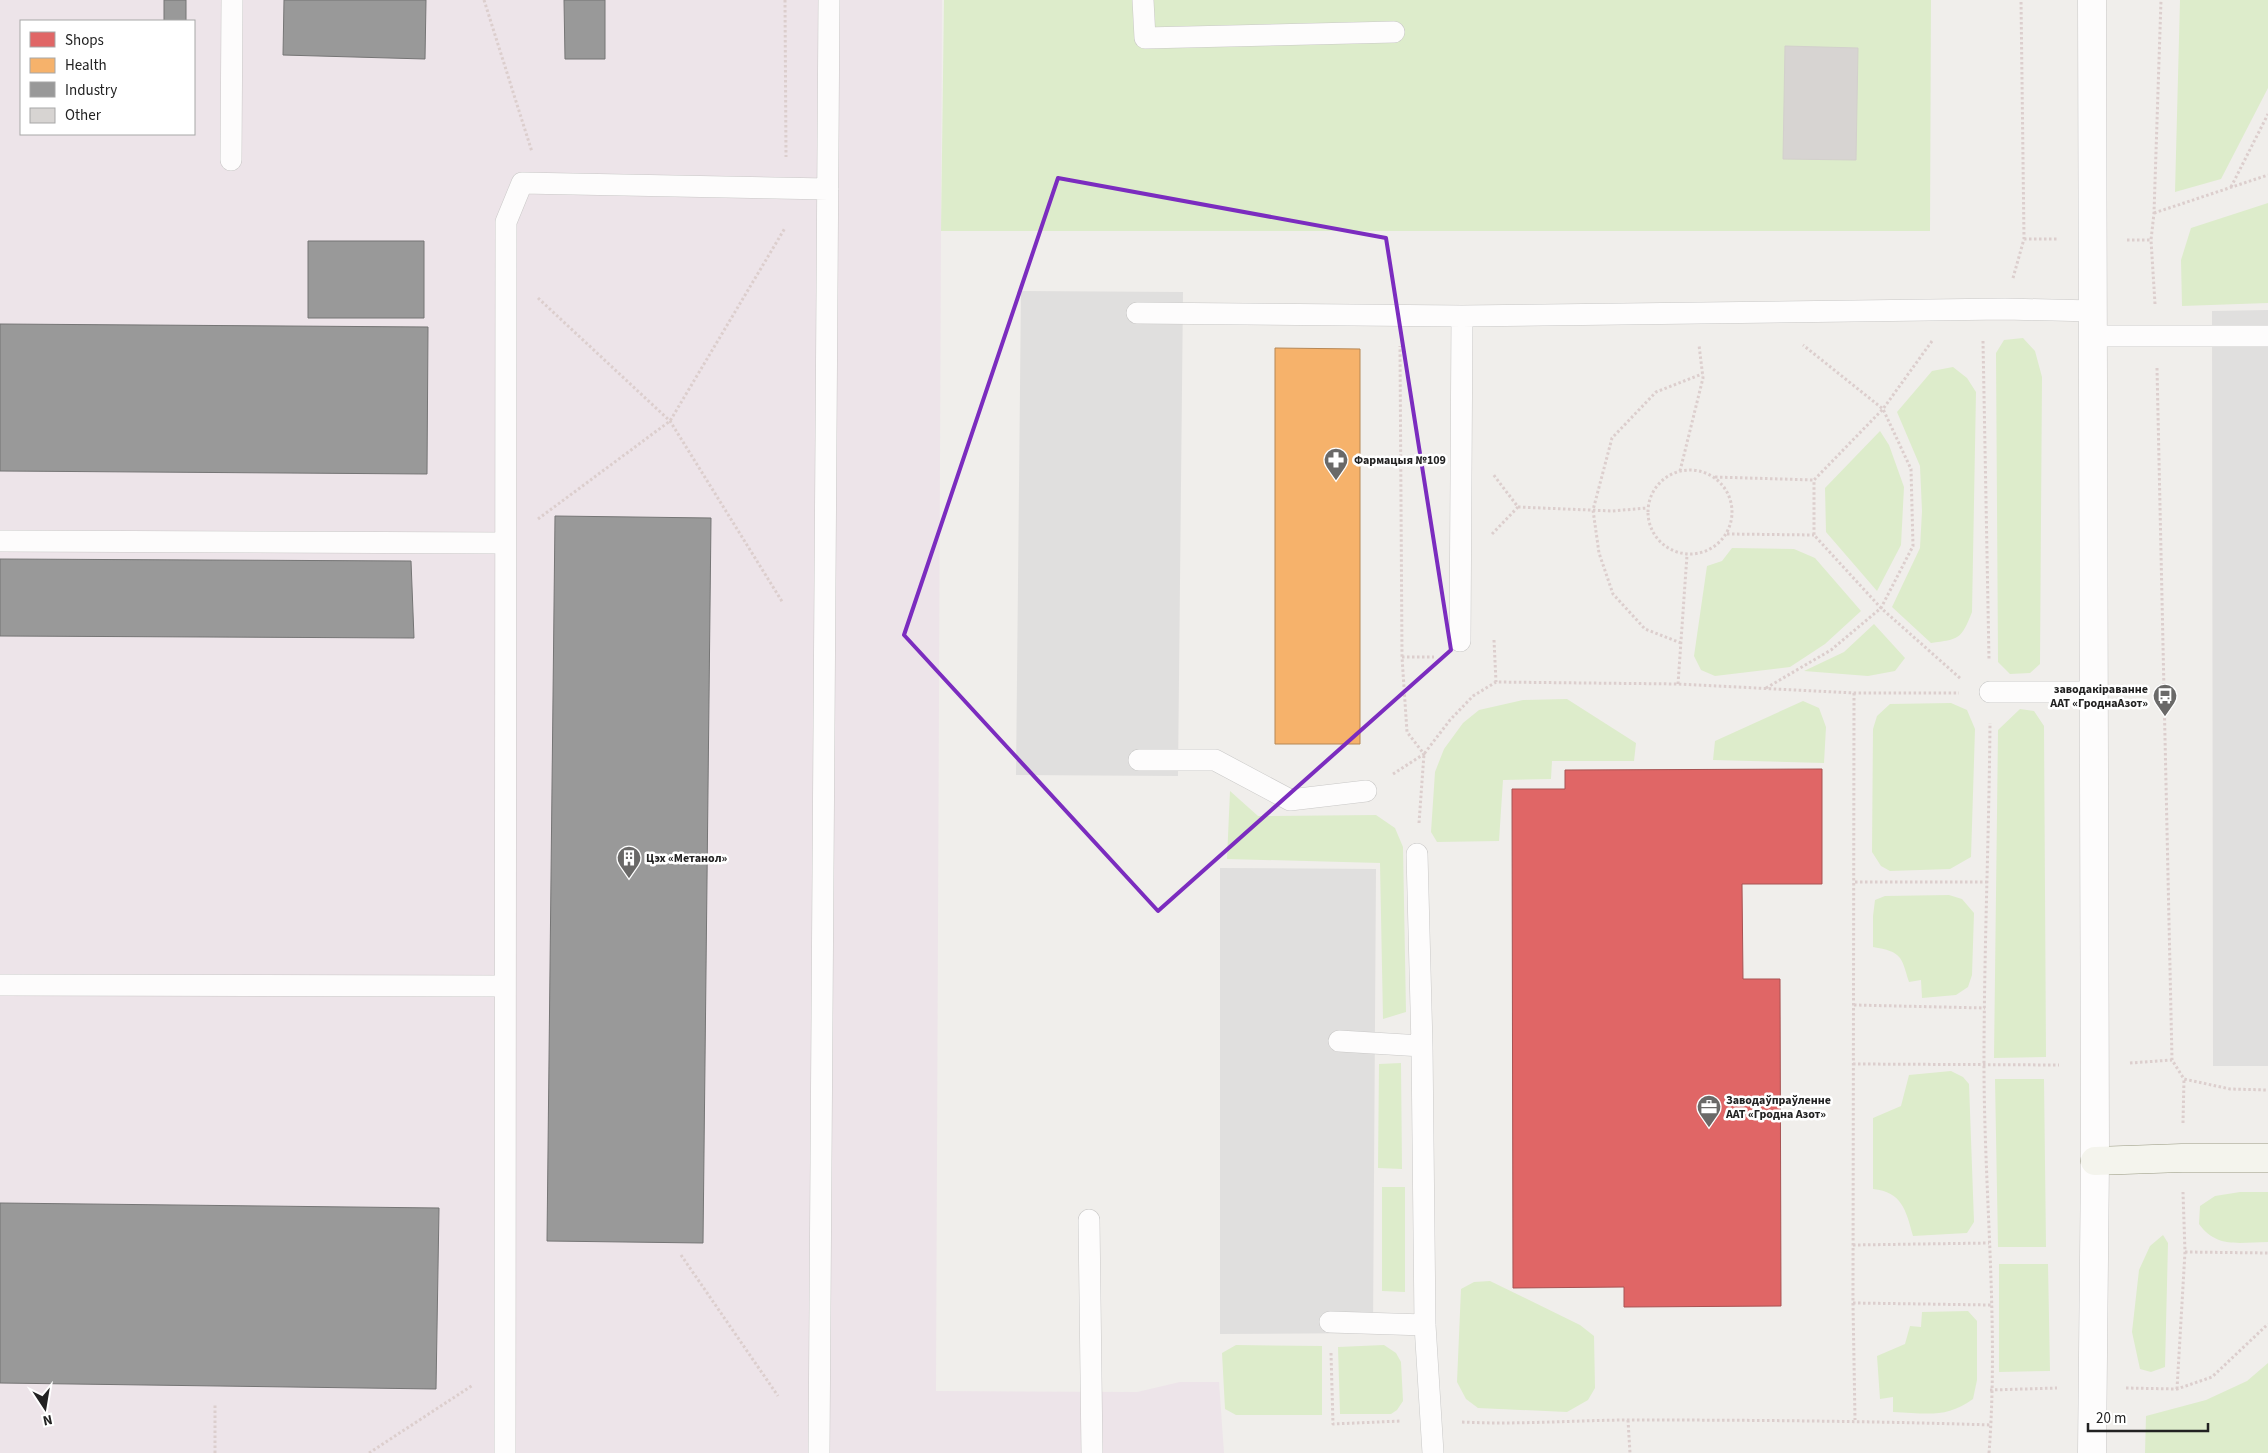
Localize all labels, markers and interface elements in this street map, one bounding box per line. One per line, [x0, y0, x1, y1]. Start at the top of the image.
legend [20, 20, 195, 135]
text: Shops [65, 30, 104, 51]
text: Health [65, 55, 107, 76]
text: Industry [65, 80, 117, 101]
text: Other [65, 105, 102, 126]
pharmacy icon: Фармацыя №109 [1323, 447, 1349, 481]
place label: Фармацыя №109 [1354, 452, 1446, 469]
place label: заводакіраванне ААТ «ГроднаАзот» [2049, 681, 2148, 712]
bus stop icon: заводакіраванне ААТ «ГроднаАзот» [2152, 683, 2178, 717]
building icon: Цэх «Метанол» [616, 845, 642, 879]
place label: Цэх «Метанол» [646, 850, 728, 867]
place label: Заводаўпраўленне ААТ «Гродна Азот» [1725, 1092, 1831, 1123]
office icon: Заводаўпраўленне ААТ «Гродна Азот» [1696, 1094, 1722, 1128]
north arrow [20, 1383, 70, 1433]
scale bar [2088, 1400, 2208, 1432]
text: 20 m [2096, 1408, 2126, 1429]
text: N [41, 1409, 54, 1430]

